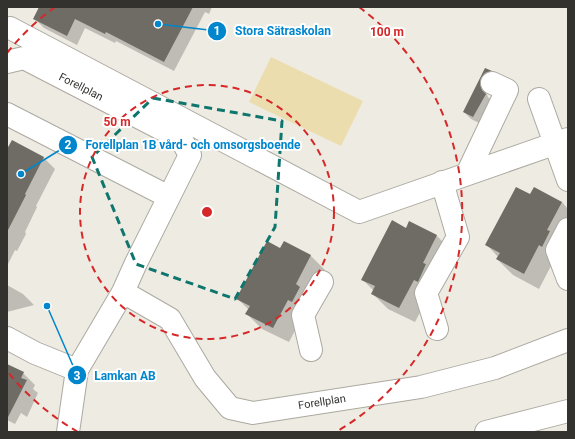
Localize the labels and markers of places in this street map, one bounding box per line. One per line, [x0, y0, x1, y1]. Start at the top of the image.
callout: Stora Sätraskolan [207, 19, 339, 43]
callout: Forellplan 1B vård- och omsorgsboende [58, 133, 309, 157]
centre of rings [200, 205, 214, 219]
callout: Lamkan AB [67, 363, 164, 387]

